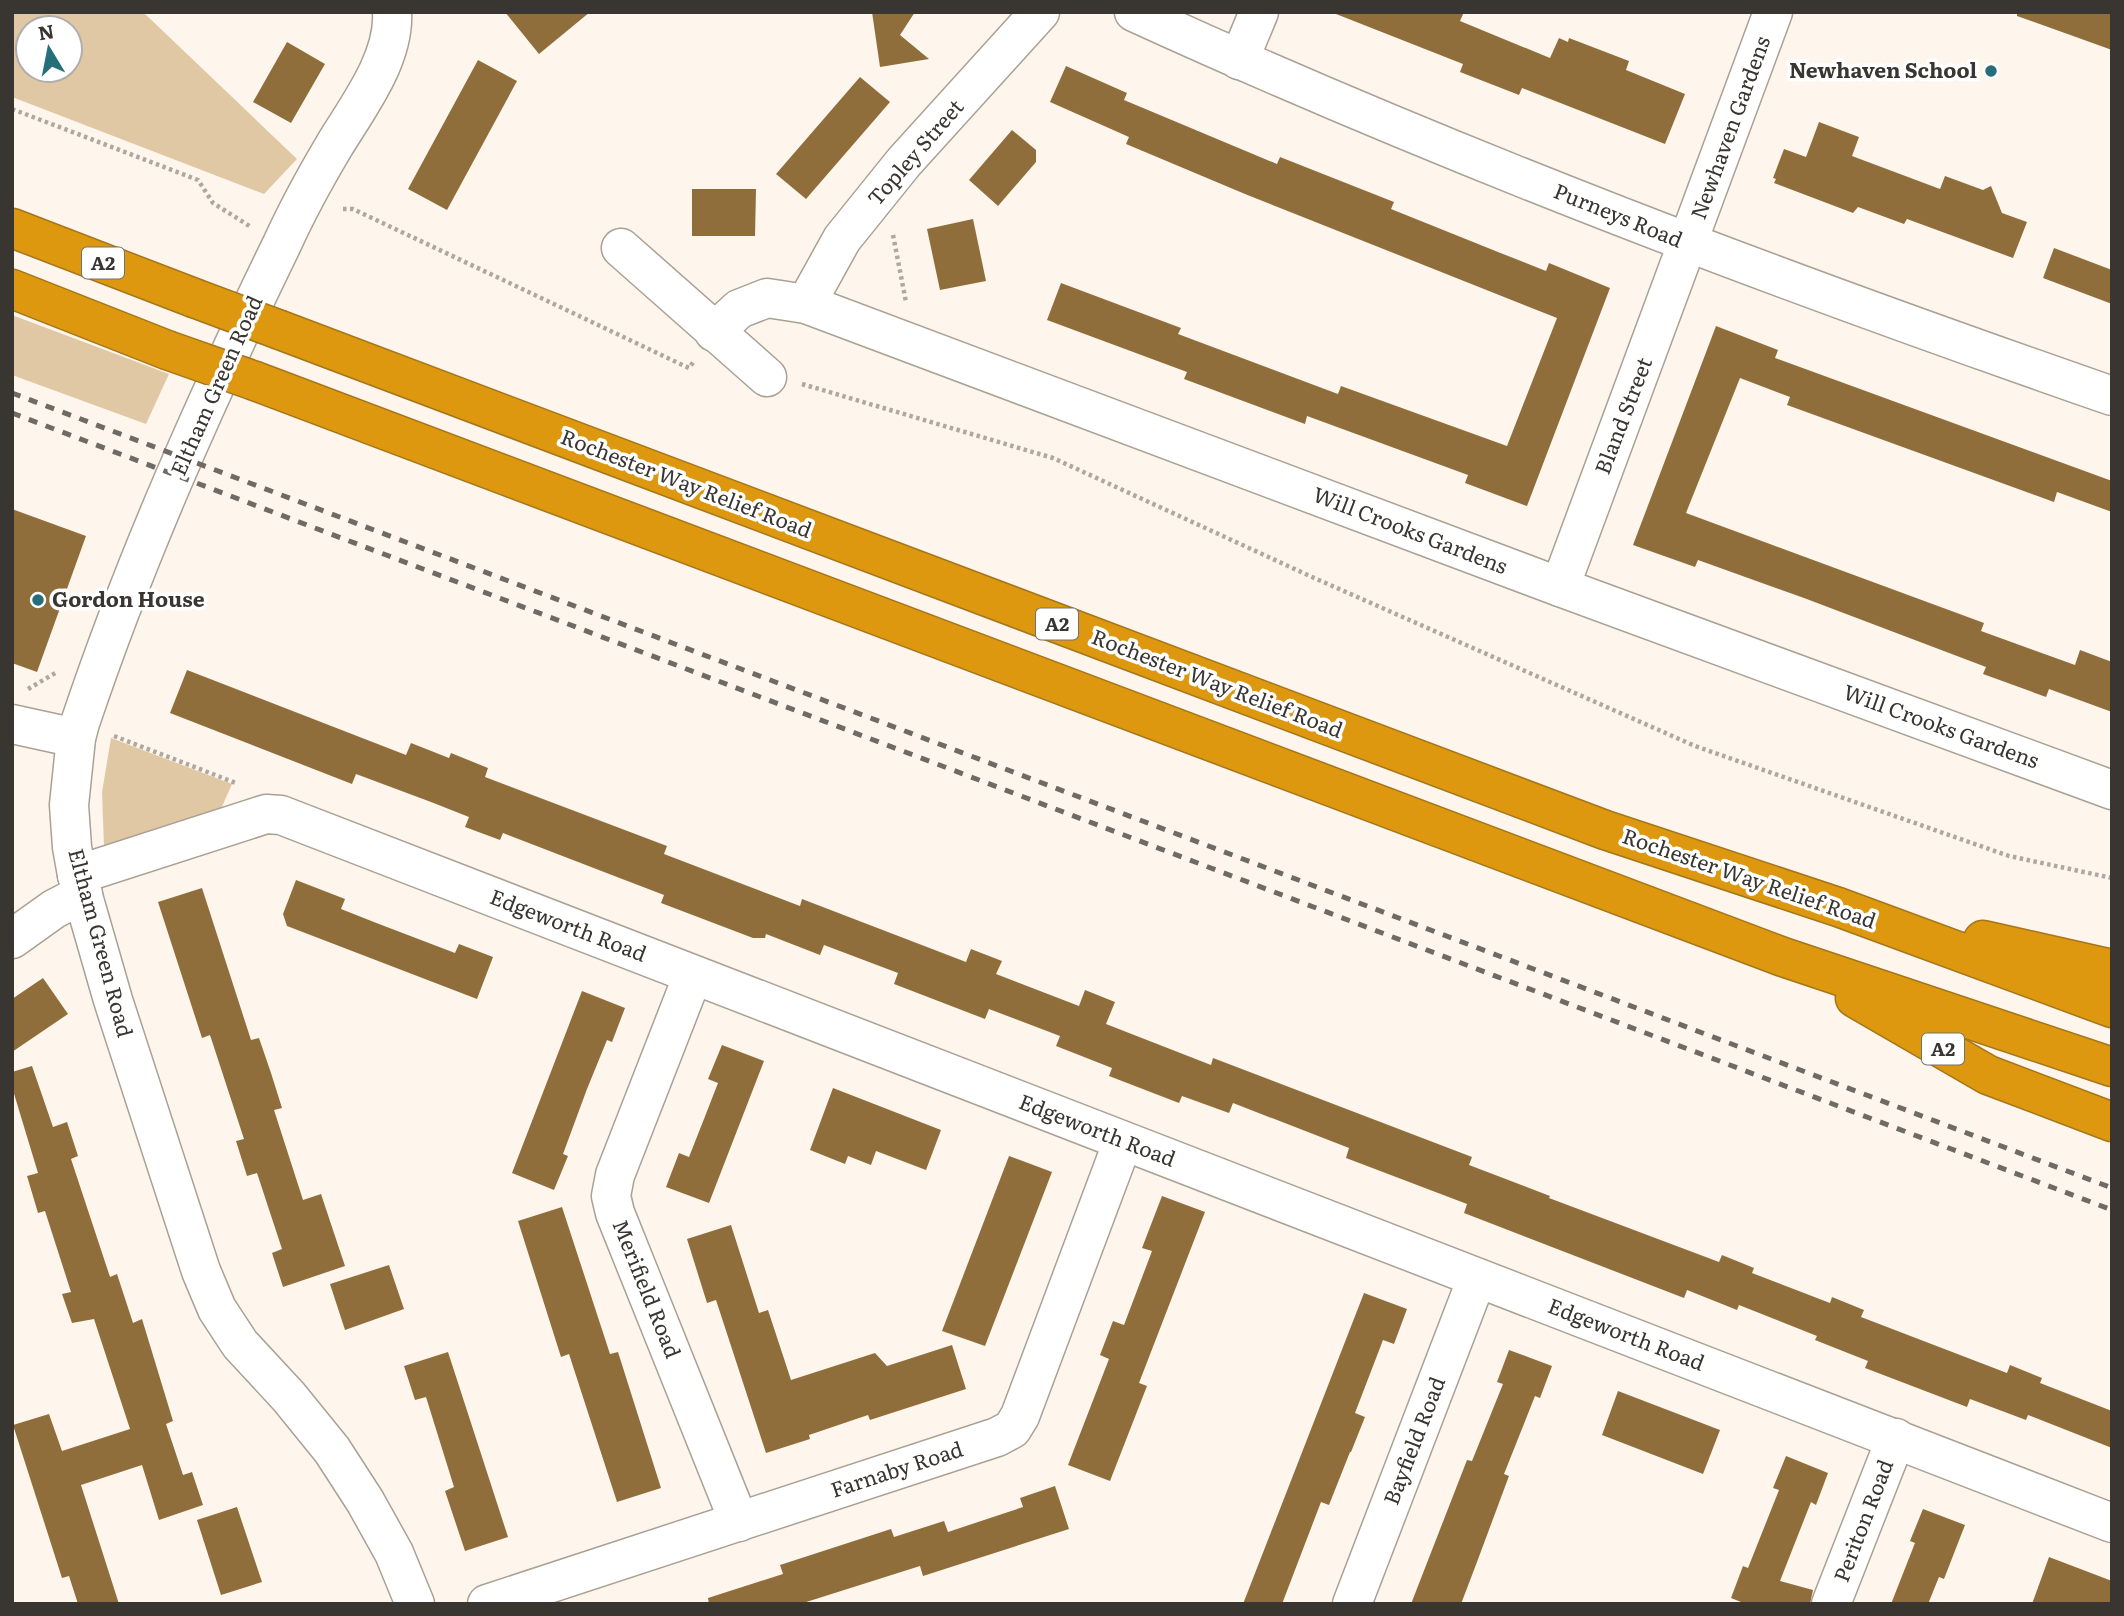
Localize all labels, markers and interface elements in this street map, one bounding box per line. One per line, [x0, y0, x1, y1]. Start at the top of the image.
north arrow [14, 14, 84, 84]
text: N [36, 16, 56, 46]
street label: Newhaven Gardens [1681, 31, 1776, 223]
place label: Newhaven School [1789, 53, 1977, 84]
marker: Newhaven School [1983, 63, 1999, 79]
street label: Topley Street [859, 91, 970, 212]
street label: Purneys Road [1550, 174, 1688, 254]
road number: A2 [82, 247, 124, 278]
street label: Eltham Green Road [161, 290, 268, 480]
street label: Bland Street [1585, 352, 1658, 478]
street label: Rochester Way Relief Road [557, 419, 817, 544]
street label: Will Crooks Gardens [1309, 477, 1513, 580]
place label: Gordon House [52, 582, 205, 613]
marker: Gordon House [30, 592, 46, 608]
road number: A2 [1036, 608, 1078, 639]
street label: Rochester Way Relief Road [1088, 619, 1348, 744]
street label: Will Crooks Gardens [1840, 675, 2044, 774]
street label: Rochester Way Relief Road [1619, 819, 1881, 935]
street label: Eltham Green Road [62, 845, 143, 1040]
street label: Edgeworth Road [486, 880, 652, 968]
road number: A2 [1922, 1034, 1964, 1064]
street label: Edgeworth Road [1015, 1085, 1181, 1173]
street label: Merifield Road [606, 1214, 690, 1362]
street label: Edgeworth Road [1544, 1289, 1710, 1377]
street label: Bayfield Road [1374, 1371, 1451, 1509]
street label: Farnaby Road [826, 1432, 966, 1504]
street label: Periton Road [1824, 1454, 1899, 1586]

